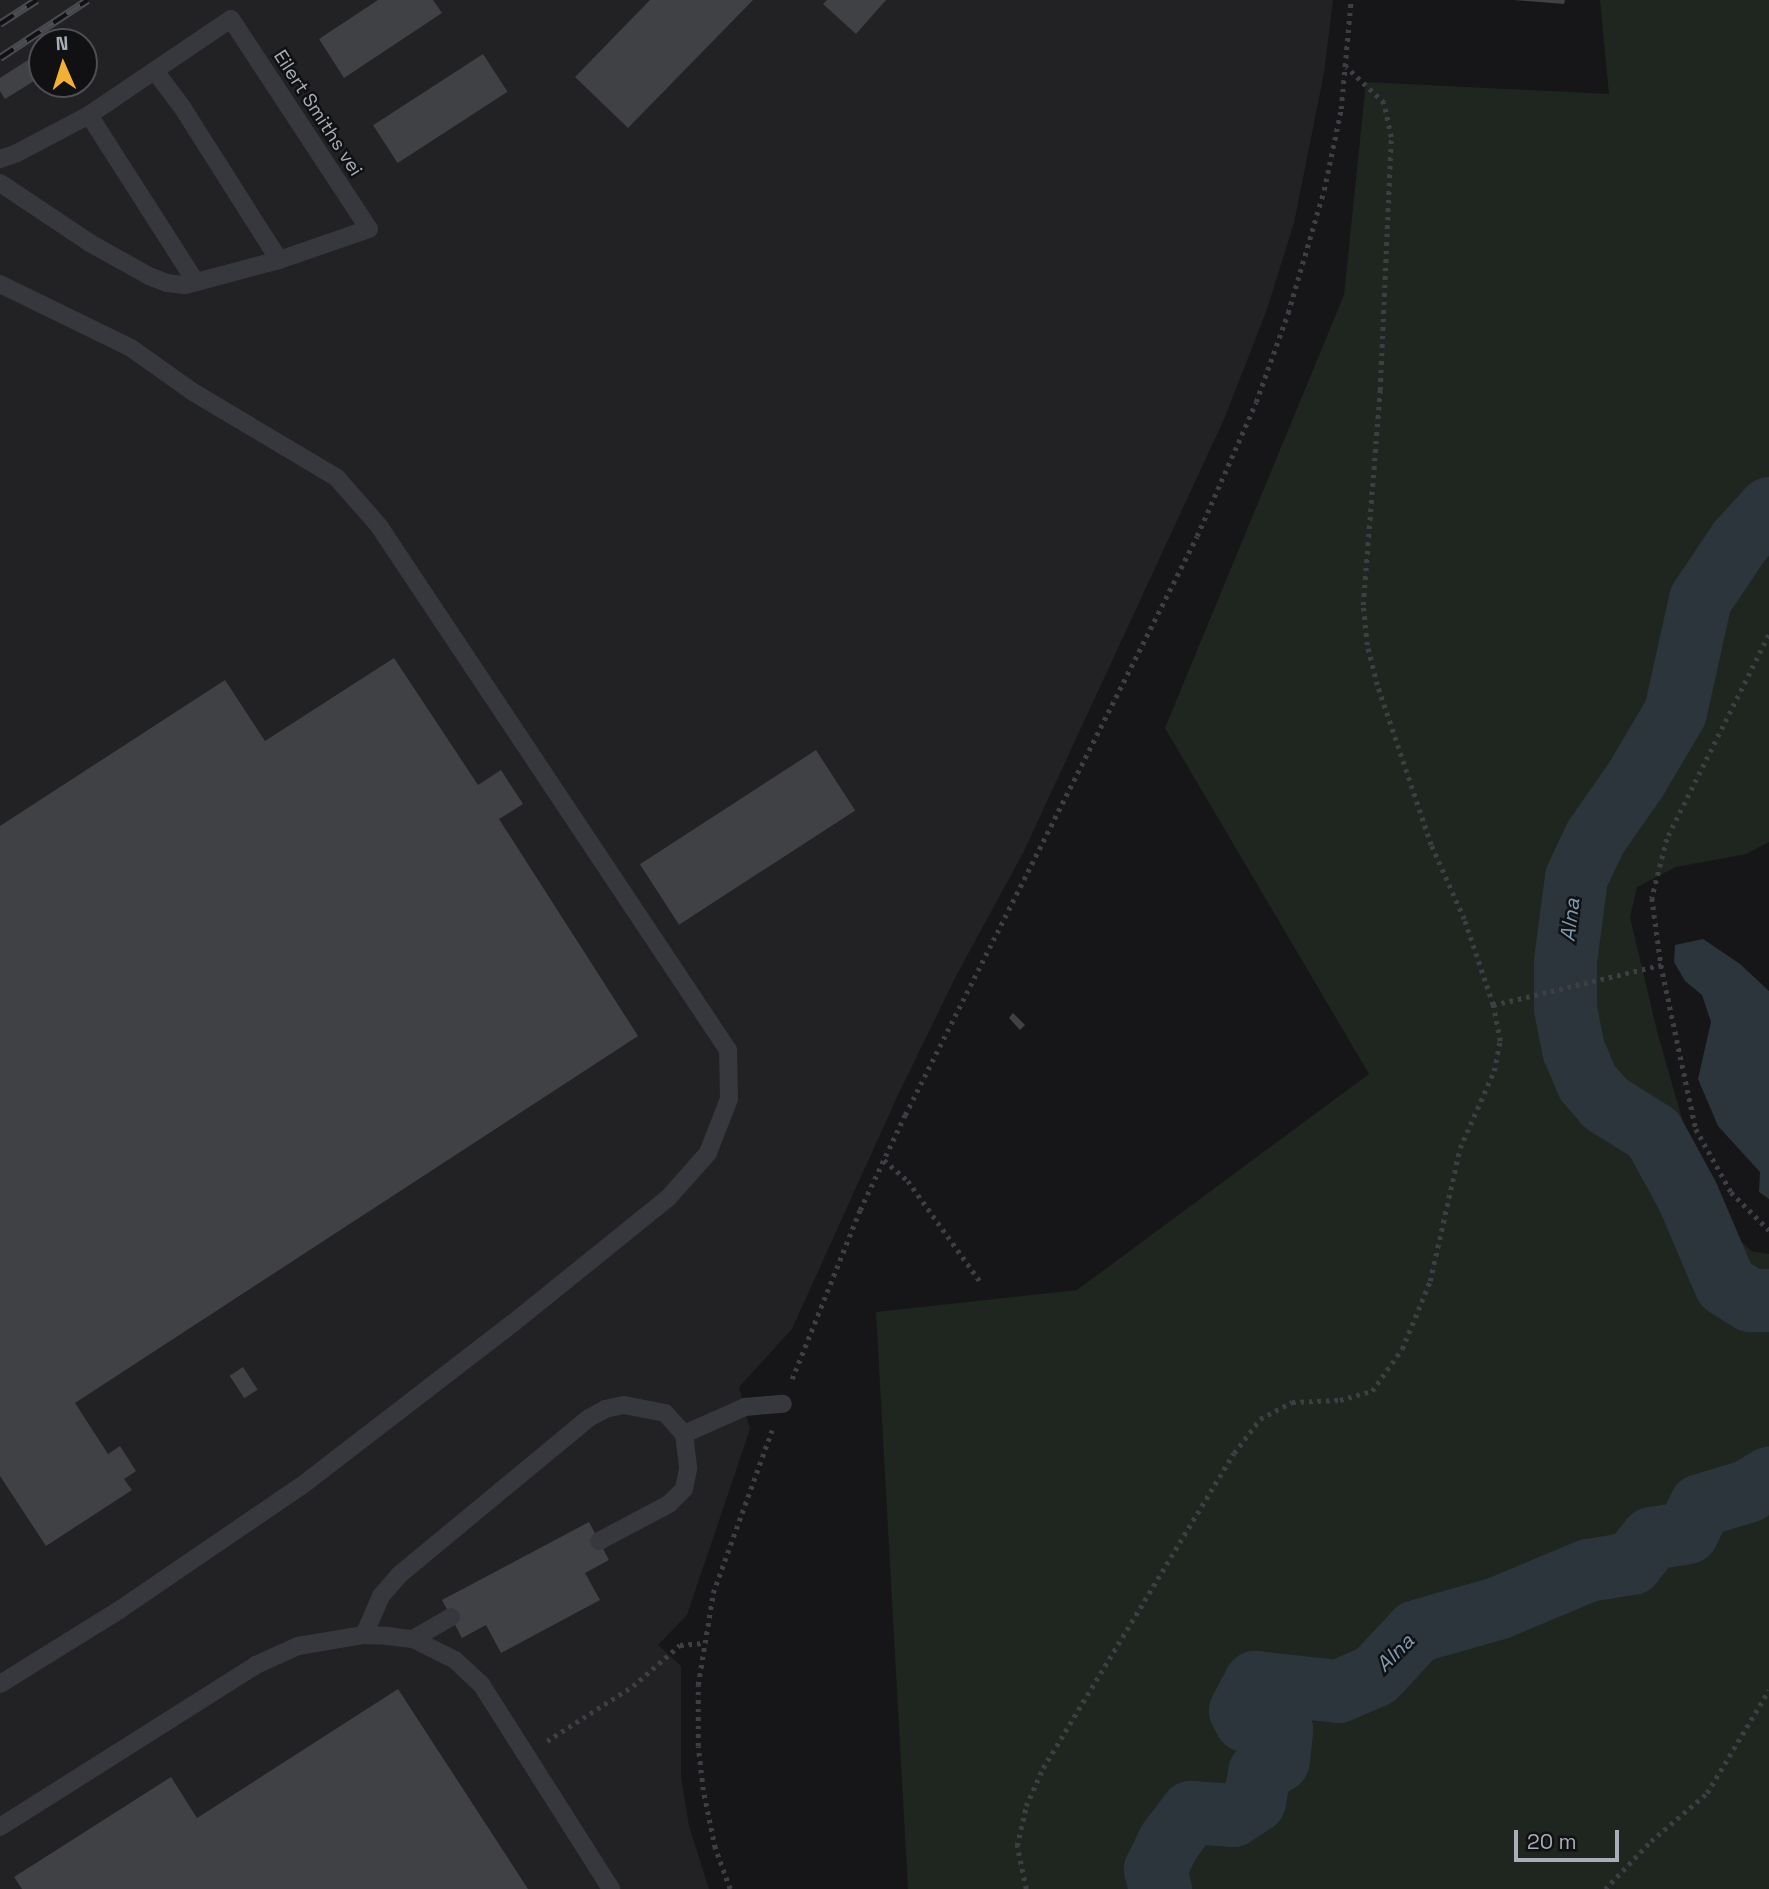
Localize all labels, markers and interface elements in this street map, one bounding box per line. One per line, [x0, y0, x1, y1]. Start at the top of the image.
north arrow [28, 28, 98, 98]
text: N [55, 31, 69, 56]
street label: Eilert Smiths vei [269, 46, 367, 180]
water label: Alna [1555, 897, 1585, 943]
water label: Alna [1371, 1629, 1419, 1677]
scale bar [1517, 1815, 1622, 1859]
text: 20 m [1527, 1828, 1577, 1855]

